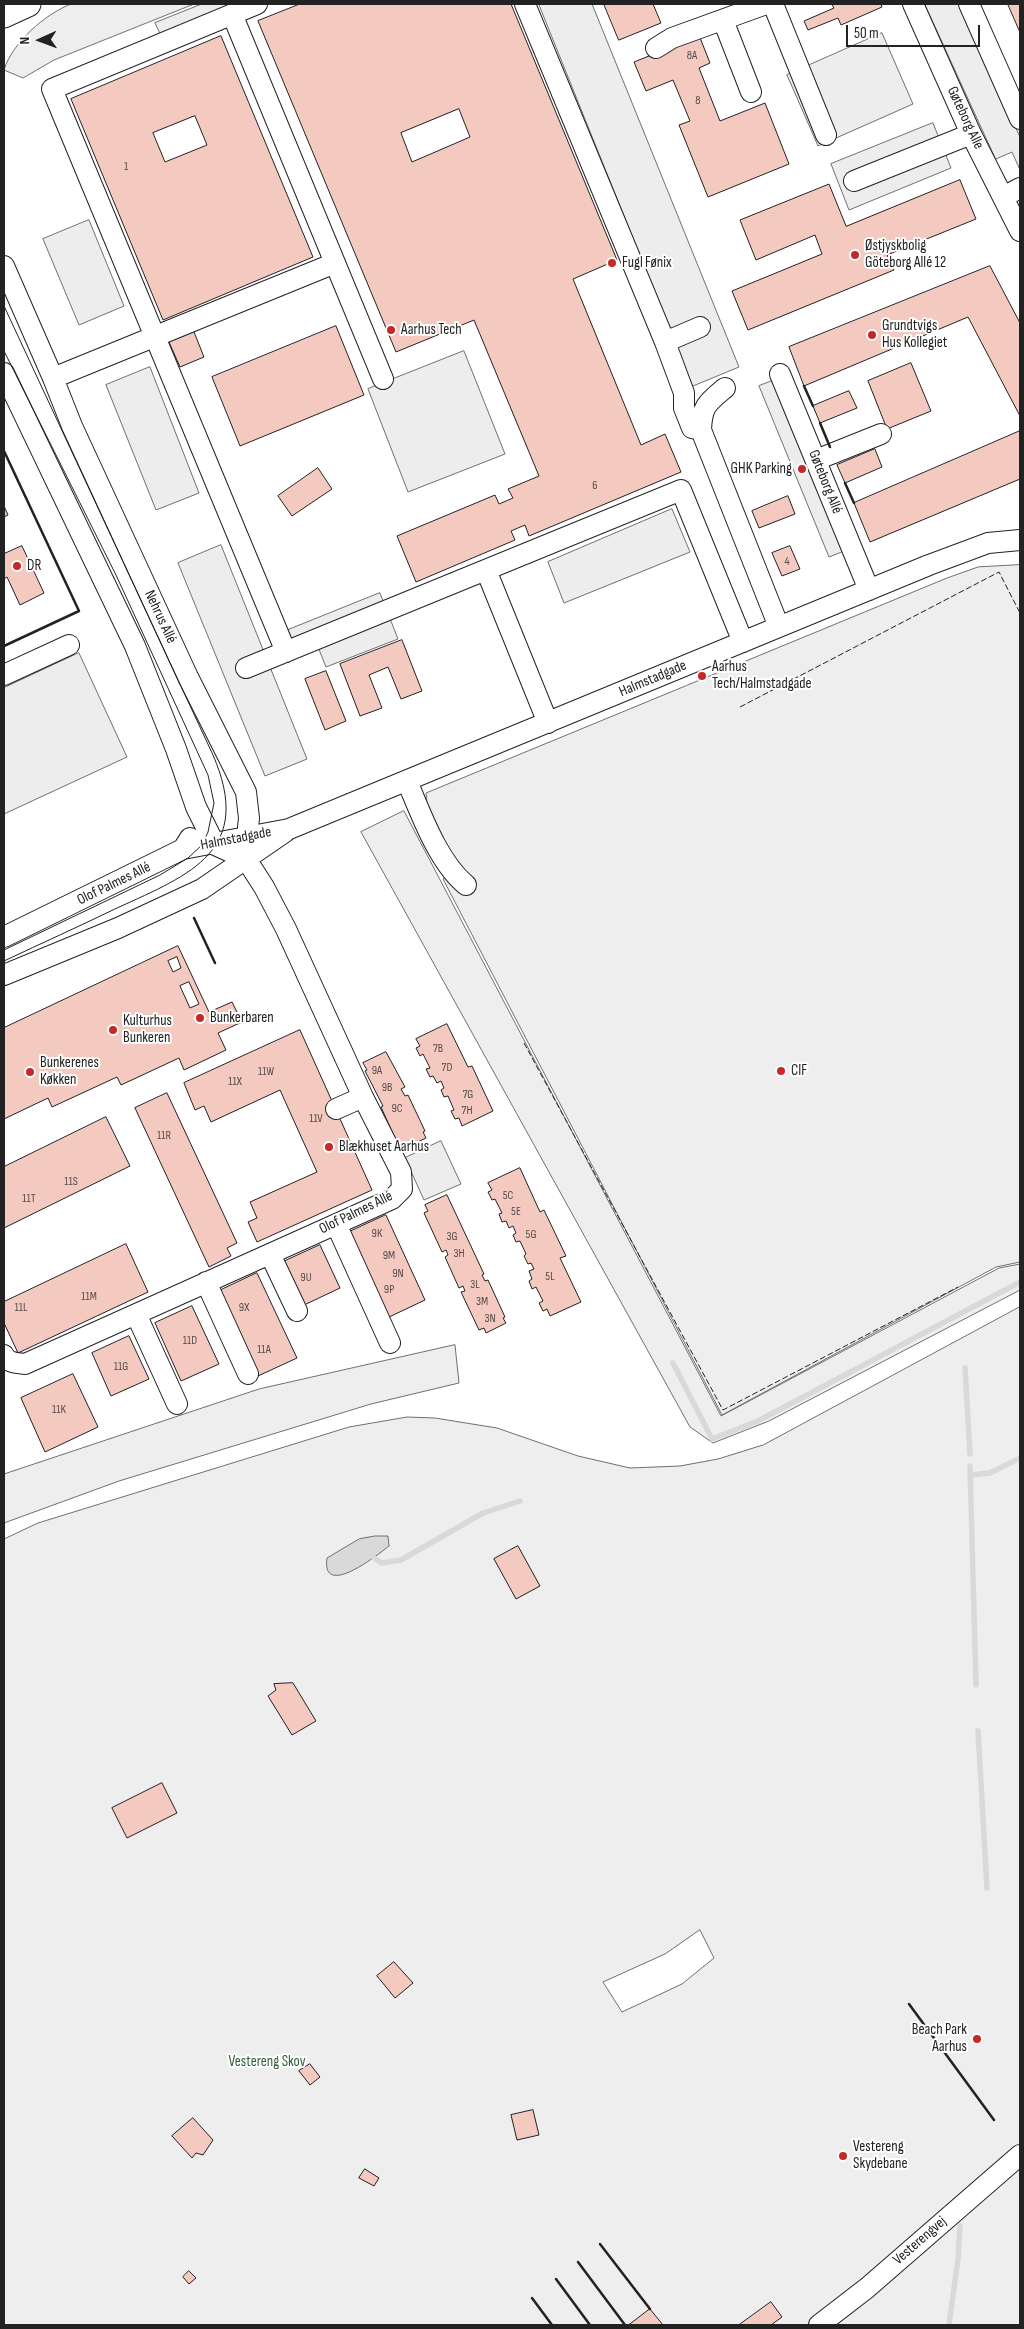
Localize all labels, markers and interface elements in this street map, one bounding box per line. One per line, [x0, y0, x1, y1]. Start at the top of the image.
north arrow [15, 15, 65, 65]
scale bar [849, 15, 983, 47]
text: 50 m [854, 24, 879, 43]
text: N [16, 37, 33, 45]
house number: 8A [687, 49, 697, 63]
street label: Gøteborg Alle [943, 84, 987, 152]
house number: 8 [695, 94, 701, 108]
house number: 1 [124, 160, 128, 174]
place label: Østjyskbolig Göteborg Allé 12 [865, 237, 946, 272]
marker: Østjyskbolig Göteborg Allé 12 [849, 249, 861, 261]
place label: Fugl Fønix [622, 254, 672, 272]
marker: Fugl Fønix [606, 257, 618, 269]
place label: Grundtvigs Hus Kollegiet [882, 317, 947, 352]
place label: Aarhus Tech [401, 321, 462, 339]
marker: Aarhus Tech [385, 324, 397, 336]
marker: Grundtvigs Hus Kollegiet [866, 329, 878, 341]
street label: Gøteborg Allé [804, 447, 846, 517]
place label: GHK Parking [731, 460, 792, 478]
marker: GHK Parking [796, 463, 808, 475]
house number: 6 [592, 479, 598, 493]
house number: 4 [784, 555, 790, 569]
place label: DR [27, 557, 41, 575]
marker: DR [11, 560, 23, 572]
street label: Nehrus Allé [140, 588, 180, 646]
street label: Halmstadgade [617, 657, 689, 701]
place label: Aarhus Tech/Halmstadgade [712, 658, 811, 693]
marker: Aarhus Tech/Halmstadgade [696, 670, 708, 682]
street label: Halmstadgade [199, 823, 273, 855]
street label: Olof Palmes Allé [74, 858, 154, 910]
place label: Bunkerbaren [210, 1009, 274, 1027]
place label: Kulturhus Bunkeren [123, 1012, 172, 1047]
marker: Bunkerbaren [194, 1012, 206, 1024]
marker: Kulturhus Bunkeren [107, 1024, 119, 1036]
house number: 7B [433, 1042, 443, 1056]
place label: Bunkerenes Køkken [40, 1054, 99, 1089]
house number: 7D [442, 1061, 452, 1075]
place label: CIF [791, 1062, 807, 1080]
house number: 9A [372, 1064, 382, 1078]
house number: 11W [258, 1065, 274, 1079]
marker: CIF [775, 1065, 787, 1077]
marker: Bunkerenes Køkken [24, 1066, 36, 1078]
house number: 11X [228, 1075, 242, 1089]
house number: 9B [382, 1081, 392, 1095]
house number: 7G [463, 1088, 473, 1102]
house number: 9C [391, 1102, 403, 1116]
house number: 7H [462, 1104, 472, 1118]
house number: 11V [309, 1112, 323, 1126]
house number: 11R [157, 1129, 171, 1143]
place label: Blækhuset Aarhus [339, 1138, 429, 1156]
marker: Blækhuset Aarhus [323, 1141, 335, 1153]
house number: 11S [64, 1175, 78, 1189]
street label: Olof Palmes Allé [316, 1187, 396, 1239]
house number: 5C [503, 1189, 513, 1203]
house number: 11T [22, 1192, 36, 1206]
house number: 5E [511, 1205, 521, 1219]
house number: 9K [372, 1227, 382, 1241]
house number: 5G [526, 1228, 536, 1242]
house number: 3G [446, 1230, 458, 1244]
house number: 3H [453, 1247, 465, 1261]
house number: 9M [383, 1249, 395, 1263]
house number: 9N [392, 1267, 404, 1281]
house number: 5L [545, 1270, 555, 1284]
house number: 9U [300, 1271, 312, 1285]
house number: 3L [470, 1278, 480, 1292]
house number: 9P [384, 1283, 394, 1297]
house number: 11M [81, 1290, 97, 1304]
house number: 3M [476, 1295, 488, 1309]
house number: 11L [15, 1301, 27, 1315]
house number: 9X [239, 1301, 249, 1315]
house number: 3N [484, 1312, 496, 1326]
house number: 11D [183, 1334, 197, 1348]
house number: 11A [257, 1343, 271, 1357]
house number: 11G [114, 1360, 128, 1374]
house number: 11K [52, 1403, 66, 1417]
place label: Beach Park Aarhus [912, 2021, 967, 2056]
marker: Beach Park Aarhus [971, 2033, 983, 2045]
park label: Vestereng Skov [229, 2053, 305, 2071]
place label: Vestereng Skydebane [853, 2138, 908, 2173]
marker: Vestereng Skydebane [837, 2150, 849, 2162]
street label: Vesterengvej [890, 2213, 950, 2269]

